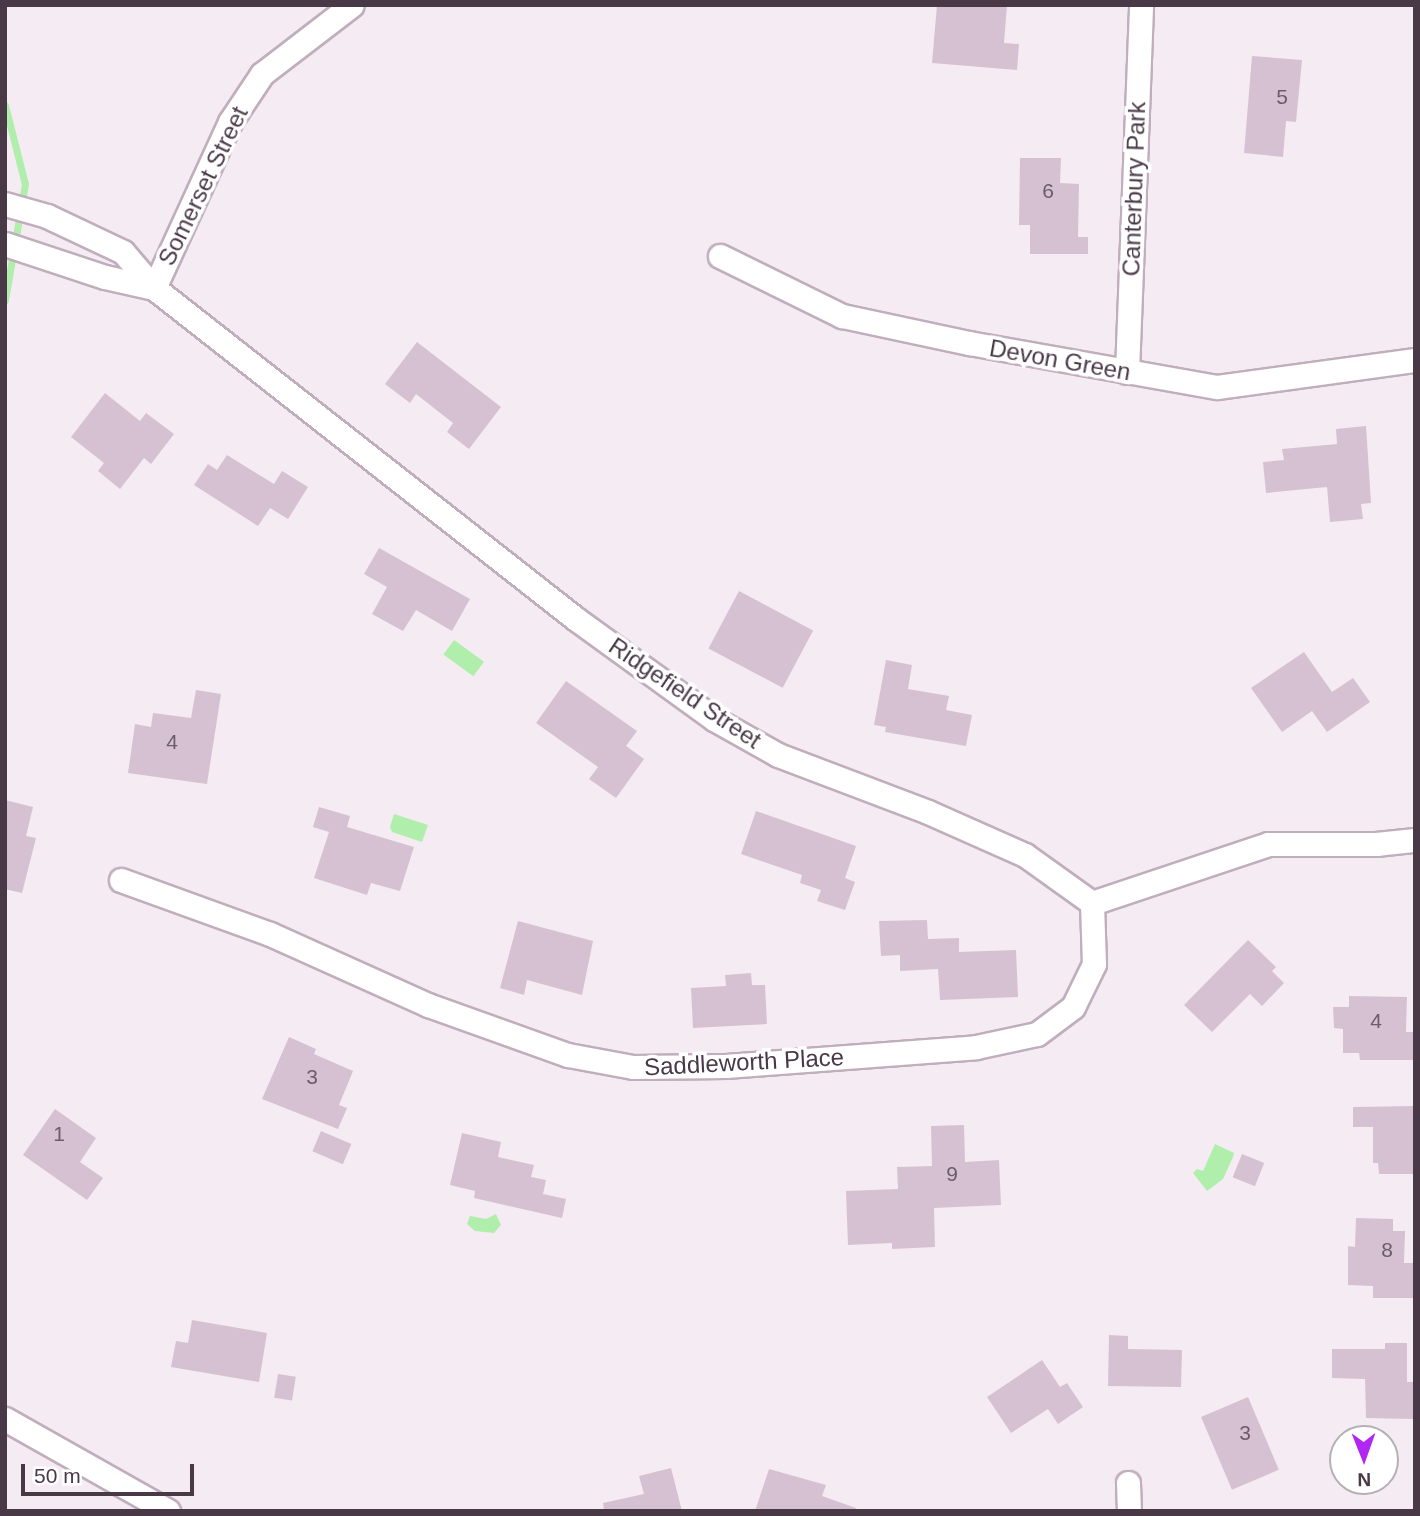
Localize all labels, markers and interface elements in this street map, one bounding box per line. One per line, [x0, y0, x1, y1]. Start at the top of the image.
house number: 5 [1276, 84, 1288, 110]
street label: Canterbury Park [1117, 101, 1151, 277]
street label: Somerset Street [152, 102, 254, 270]
house number: 6 [1042, 178, 1054, 204]
street label: Devon Green [987, 333, 1133, 387]
street label: Ridgefield Street [603, 631, 767, 755]
house number: 4 [166, 729, 178, 755]
house number: 4 [1370, 1008, 1382, 1034]
street label: Saddleworth Place [643, 1042, 845, 1082]
house number: 3 [306, 1064, 318, 1090]
house number: 1 [53, 1121, 65, 1147]
house number: 9 [946, 1161, 958, 1187]
house number: 8 [1381, 1237, 1393, 1263]
house number: 3 [1239, 1420, 1251, 1446]
north arrow [1329, 1425, 1399, 1495]
scale bar [24, 1450, 198, 1494]
text: 50 m [34, 1464, 81, 1487]
text: N [1357, 1469, 1371, 1490]

